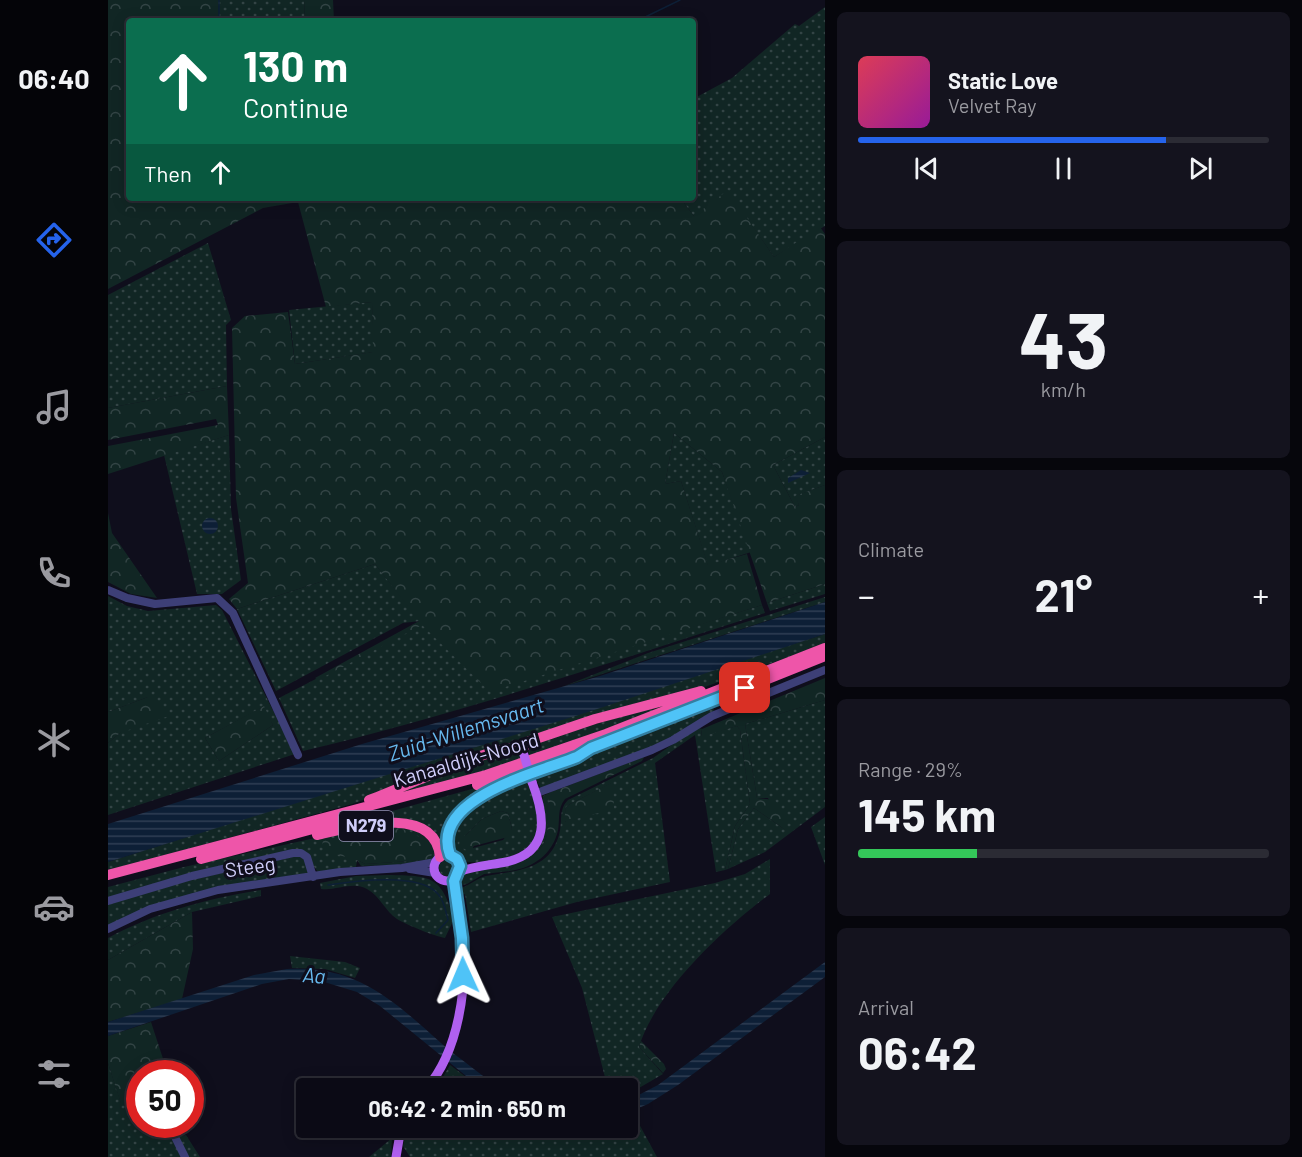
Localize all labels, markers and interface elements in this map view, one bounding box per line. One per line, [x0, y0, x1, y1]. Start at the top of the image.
text: 130 m [243, 40, 348, 90]
icon: ahead [144, 42, 222, 120]
text: 06:40 [18, 62, 90, 94]
text: Static Love [948, 67, 1058, 93]
text: Continue [243, 91, 349, 123]
text: Velvet Ray [948, 93, 1037, 117]
icon: previous [910, 152, 943, 185]
icon: pause [1047, 152, 1080, 185]
icon: next [1184, 152, 1217, 185]
icon: ahead [204, 156, 237, 189]
text: Then [144, 160, 192, 186]
icon: directions [33, 219, 75, 261]
text: 43 [1019, 291, 1108, 385]
text: km/h [1041, 377, 1086, 401]
icon: music [33, 386, 75, 428]
text: Climate [858, 537, 924, 561]
icon: phone [33, 552, 75, 594]
text: 21° [1035, 567, 1092, 621]
text: − [858, 575, 875, 615]
text: + [1253, 575, 1269, 615]
pin [719, 662, 770, 713]
icon: arrive [728, 671, 761, 704]
water label: Zuid-Willemsvaart [384, 691, 547, 766]
icon: climate [33, 719, 75, 761]
street label: Kanaaldijk-Noord [390, 727, 541, 791]
text: Range · 29% [858, 757, 963, 781]
text: 145 km [858, 787, 996, 841]
road number: N279 [339, 811, 393, 841]
street label: Steeg [223, 851, 277, 881]
icon: car [33, 886, 75, 928]
position arrow [431, 943, 495, 1007]
water label: Aa [302, 961, 327, 988]
text: Arrival [858, 995, 914, 1019]
text: 06:42 [858, 1025, 977, 1079]
icon: filters [33, 1053, 75, 1095]
speed limit sign: 50 [126, 1060, 204, 1138]
text: 06:42 · 2 min · 650 m [368, 1095, 566, 1121]

